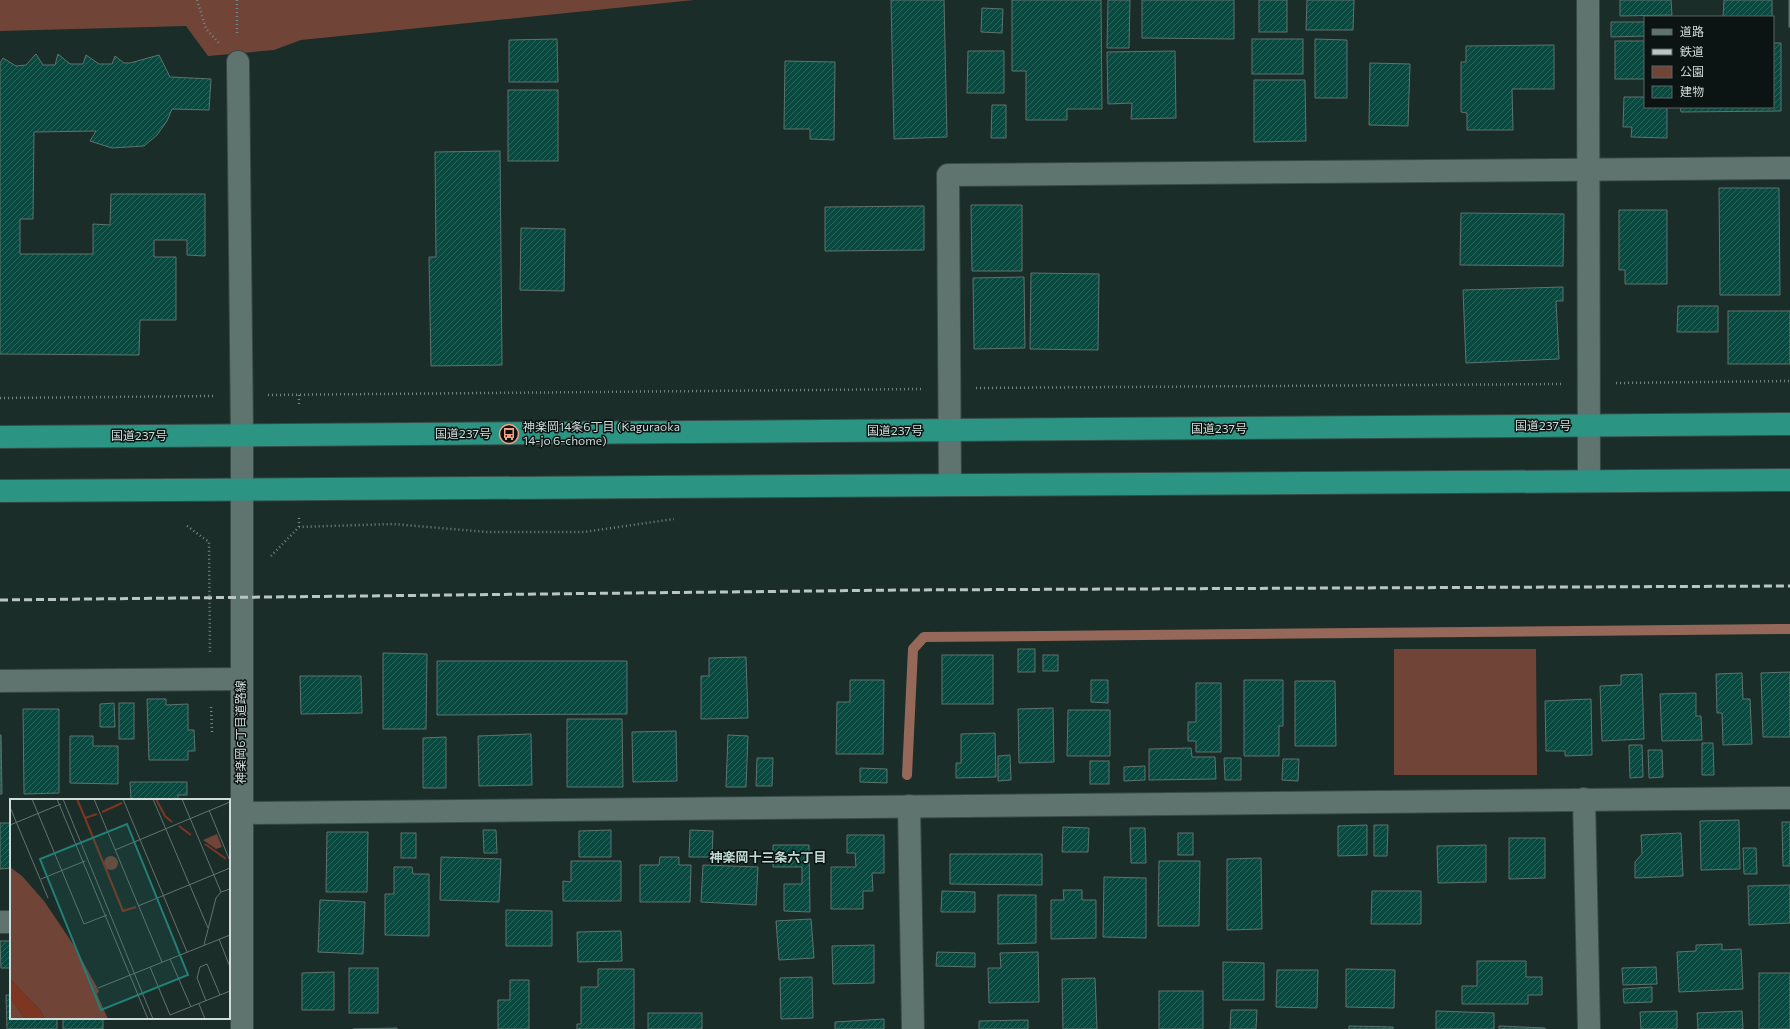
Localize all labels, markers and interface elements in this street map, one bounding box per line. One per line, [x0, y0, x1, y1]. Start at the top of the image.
legend [1644, 16, 1774, 108]
text: 道路 [1680, 24, 1704, 38]
text: 鉄道 [1680, 44, 1704, 58]
text: 公園 [1680, 64, 1704, 78]
text: 建物 [1680, 84, 1704, 98]
street label: 国道237号 [1515, 418, 1571, 432]
place label: 神楽岡14条6丁目 (Kaguraoka 14-jo 6-chome) [523, 419, 680, 447]
street label: 国道237号 [1191, 421, 1247, 435]
bus stop icon: 神楽岡14条6丁目 (Kaguraoka 14-jo 6-chome) [498, 423, 520, 445]
street label: 国道237号 [867, 423, 923, 437]
street label: 国道237号 [435, 426, 491, 440]
street label: 国道237号 [111, 428, 167, 442]
street label: 神楽岡6丁目道路線 [233, 680, 247, 784]
inset map [10, 799, 230, 1019]
district label: 神楽岡十三条六丁目 [709, 849, 827, 865]

